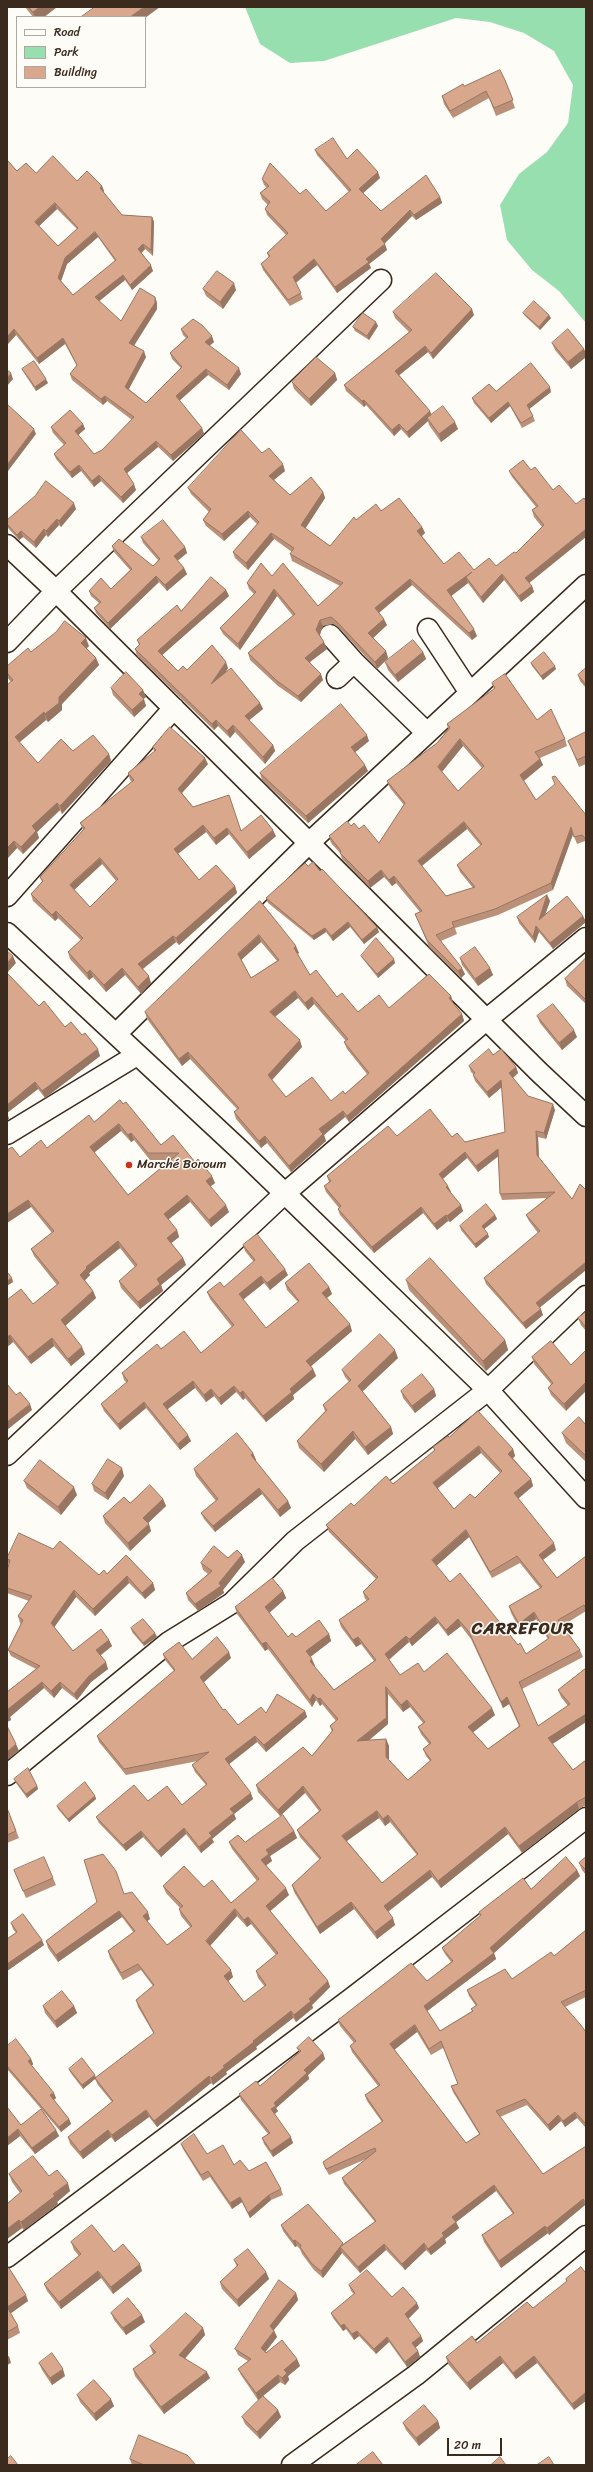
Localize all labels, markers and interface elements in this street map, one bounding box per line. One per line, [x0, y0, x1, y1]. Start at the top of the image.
legend [16, 16, 146, 88]
text: Road [54, 21, 80, 43]
text: Park [54, 41, 79, 63]
text: Building [54, 61, 97, 83]
place label: Marché Boroum [137, 1157, 227, 1173]
marker: Marché Boroum [124, 1160, 134, 1170]
district label: CARREFOUR [472, 1620, 574, 1640]
scale bar [449, 2430, 504, 2456]
text: 20 m [454, 2434, 481, 2456]

